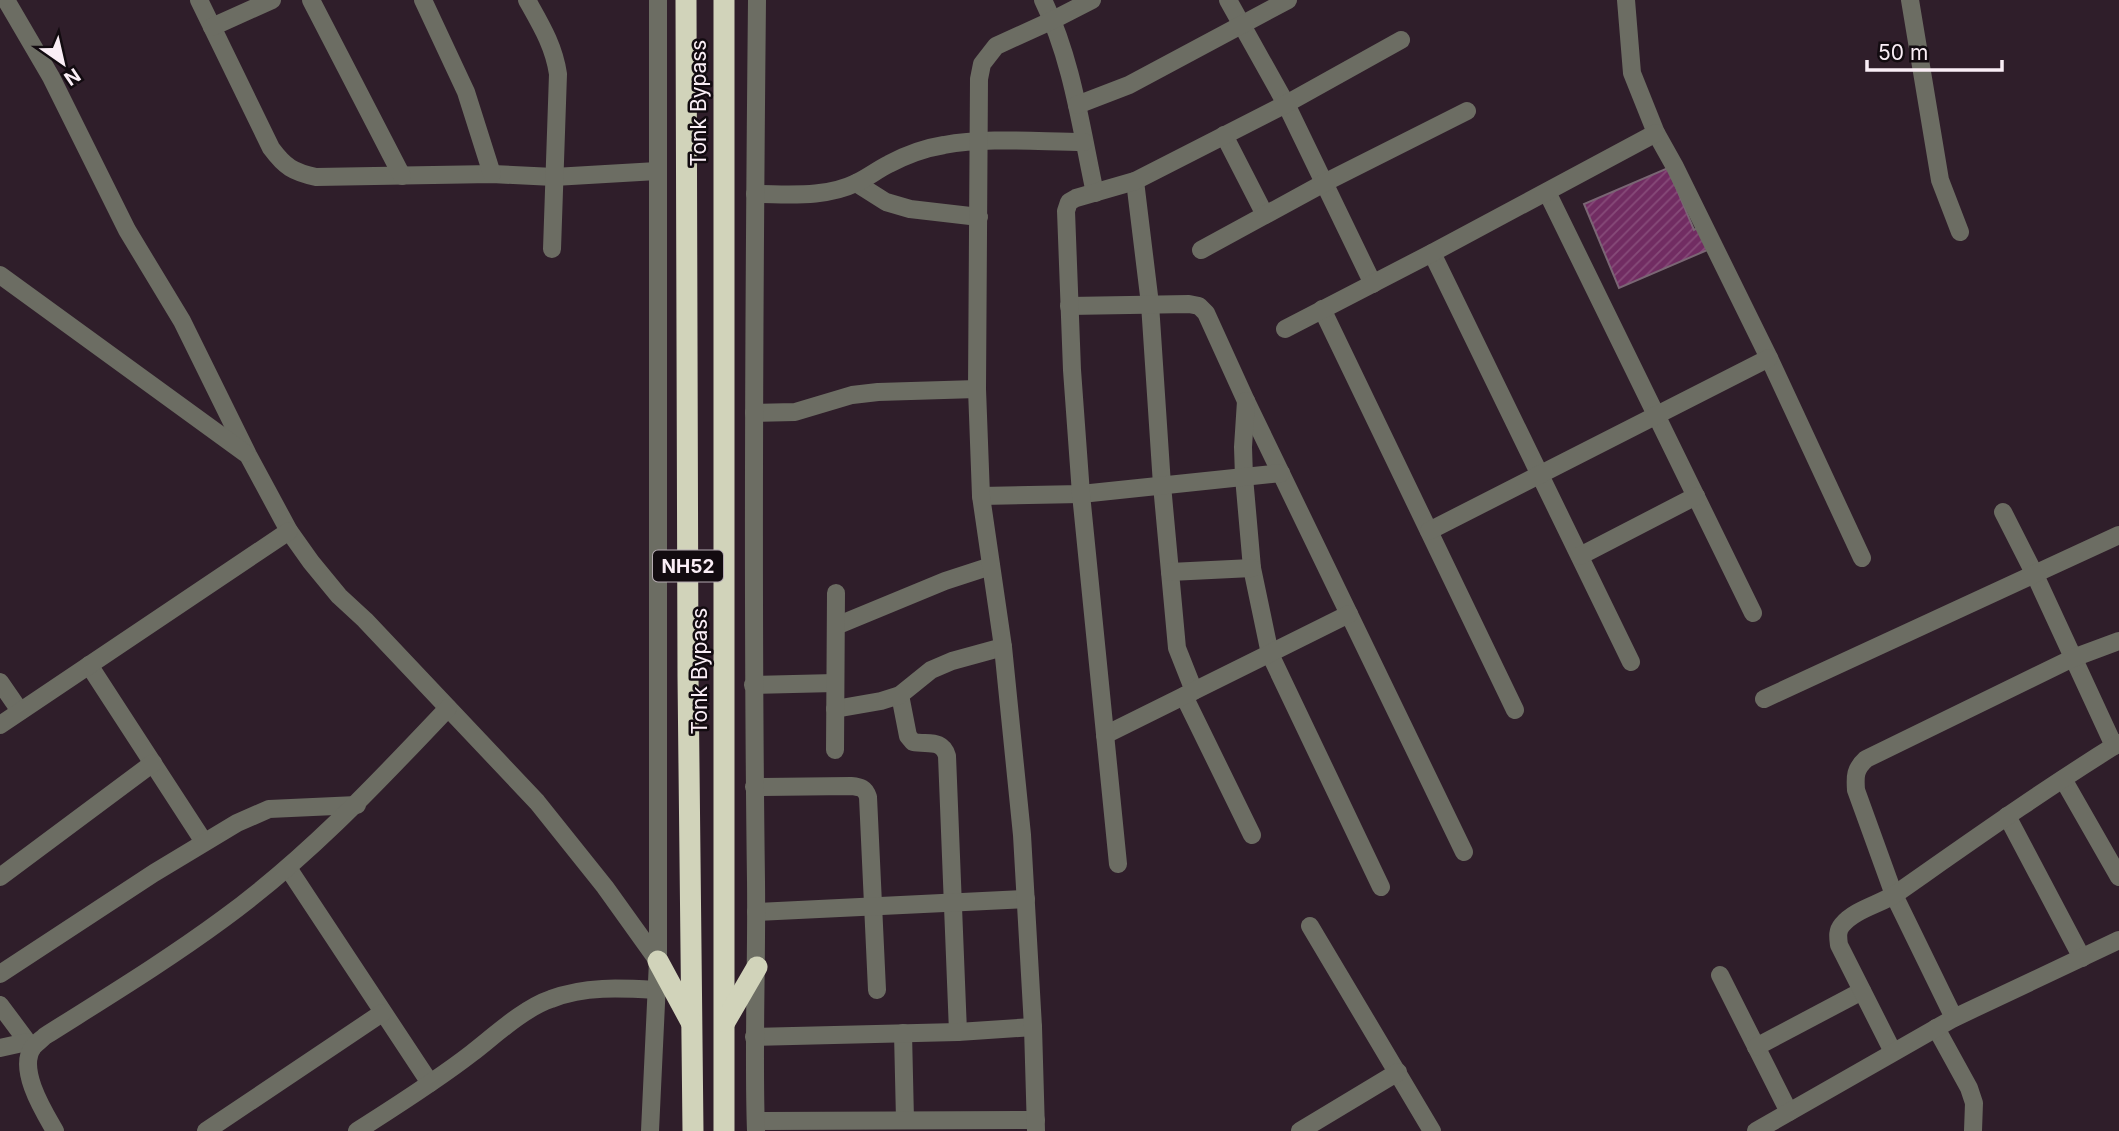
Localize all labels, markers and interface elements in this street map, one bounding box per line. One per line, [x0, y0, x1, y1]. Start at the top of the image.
north arrow [28, 28, 98, 98]
scale bar [1867, 28, 2002, 72]
street label: Tonk Bypass [686, 40, 711, 166]
text: 50 m [1878, 40, 1928, 65]
text: N [60, 63, 85, 90]
road number: NH52 [653, 551, 723, 582]
street label: Tonk Bypass [687, 608, 712, 734]

